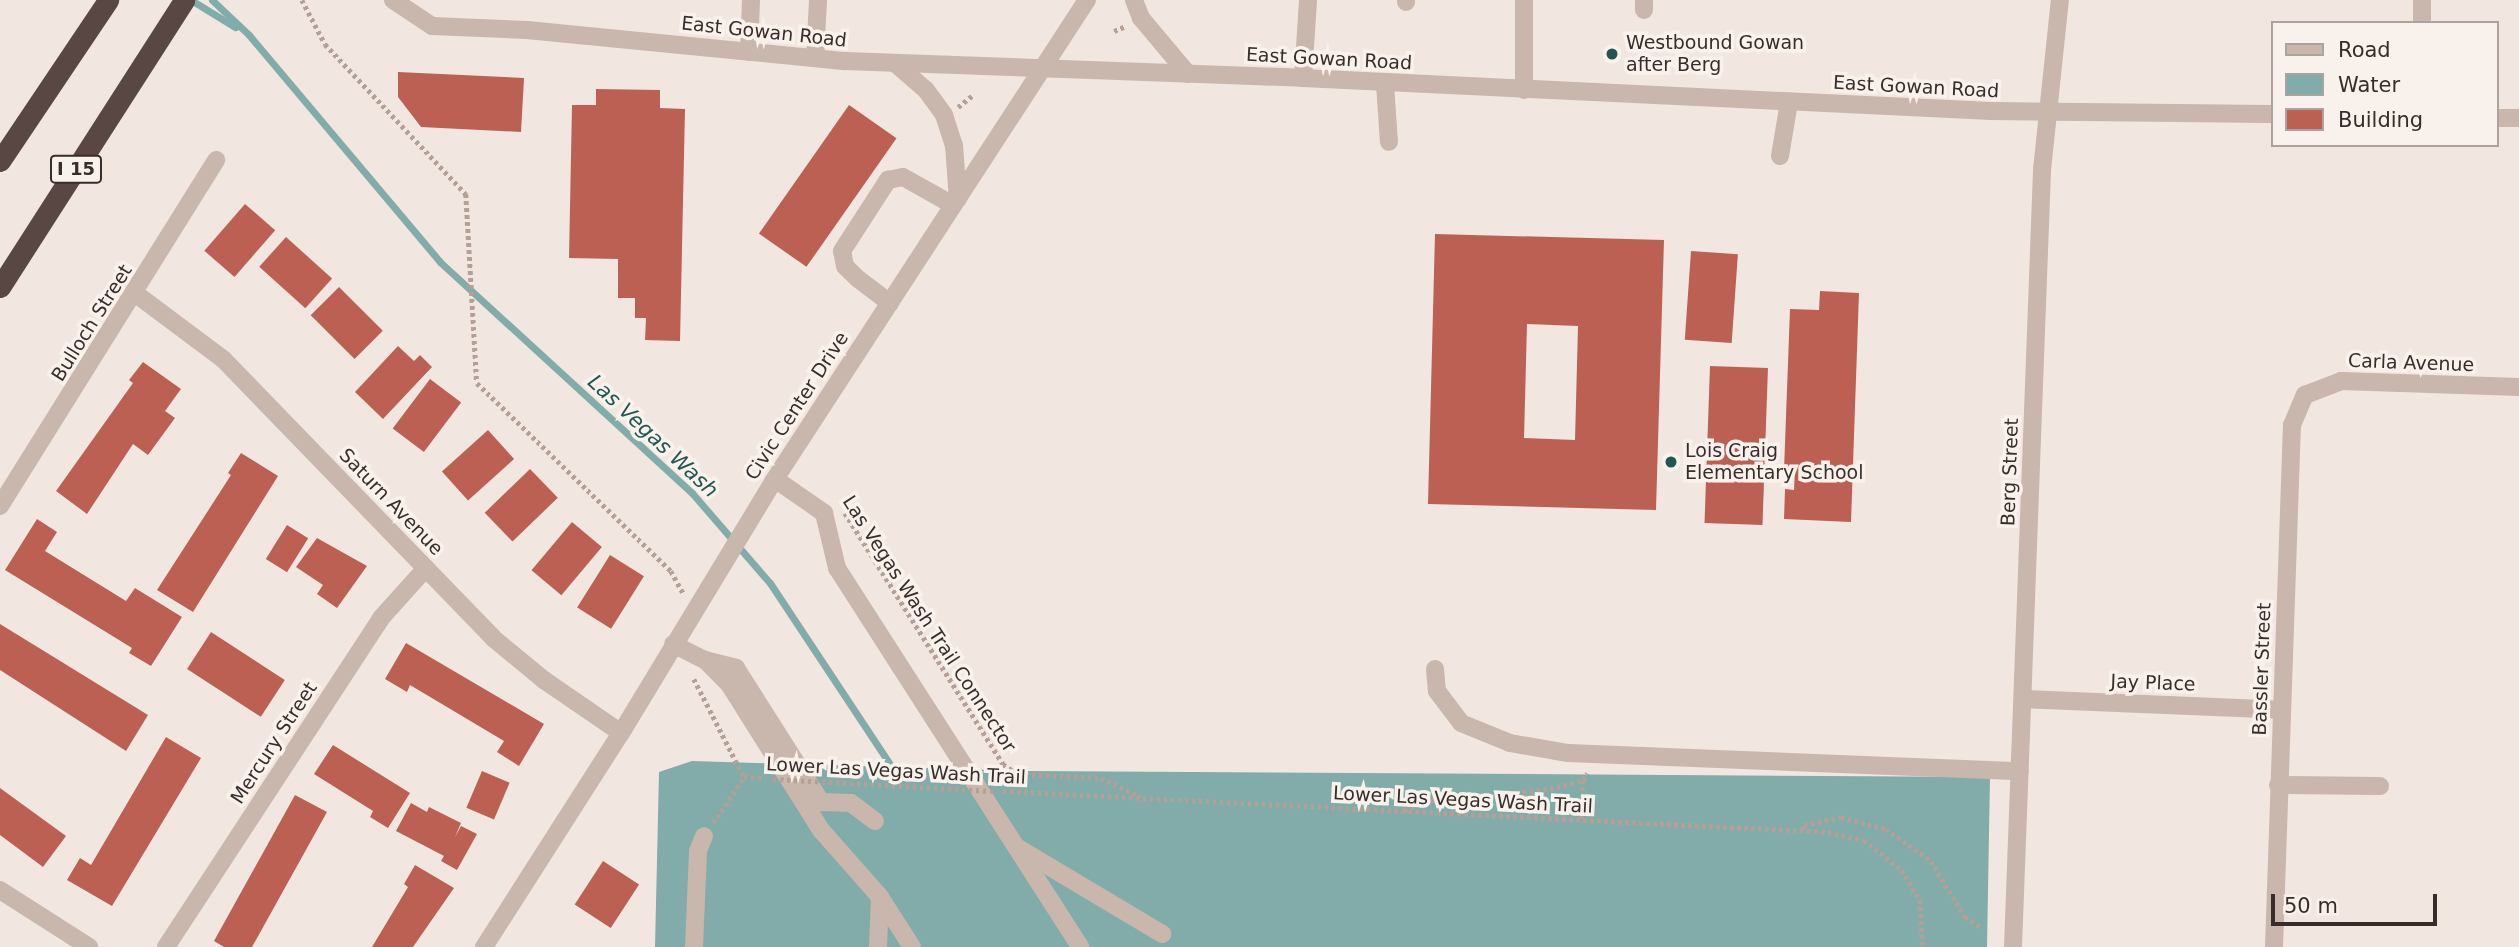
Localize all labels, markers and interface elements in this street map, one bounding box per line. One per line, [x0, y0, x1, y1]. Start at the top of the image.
street label: East Gowan Road [680, 12, 848, 52]
legend [2270, 21, 2498, 147]
place label: Westbound Gowan after Berg [1626, 32, 1804, 76]
text: Road [2338, 38, 2391, 62]
street label: East Gowan Road [1245, 43, 1413, 75]
marker: Westbound Gowan after Berg [1604, 46, 1620, 62]
street label: East Gowan Road [1832, 71, 2000, 103]
text: Water [2338, 73, 2400, 97]
text: Building [2338, 108, 2423, 132]
road number: I 15 [50, 154, 102, 184]
street label: Bulloch Street [47, 260, 137, 386]
street label: Civic Center Drive [741, 328, 853, 484]
street label: Carla Avenue [2348, 349, 2474, 377]
water label: Las Vegas Wash [583, 369, 723, 503]
street label: Berg Street [1997, 418, 2023, 526]
place label: Lois Craig Elementary School [1685, 440, 1863, 484]
street label: Saturn Avenue [334, 444, 448, 560]
marker: Lois Craig Elementary School [1663, 454, 1679, 470]
street label: Las Vegas Wash Trail Connector [837, 492, 1021, 756]
street label: Bassler Street [2248, 602, 2276, 736]
street label: Jay Place [2110, 670, 2196, 696]
street label: Mercury Street [226, 678, 322, 808]
street label: Lower Las Vegas Wash Trail [766, 753, 1026, 789]
street label: Lower Las Vegas Wash Trail [1333, 782, 1593, 818]
scale bar [2274, 880, 2440, 924]
text: 50 m [2284, 894, 2338, 918]

